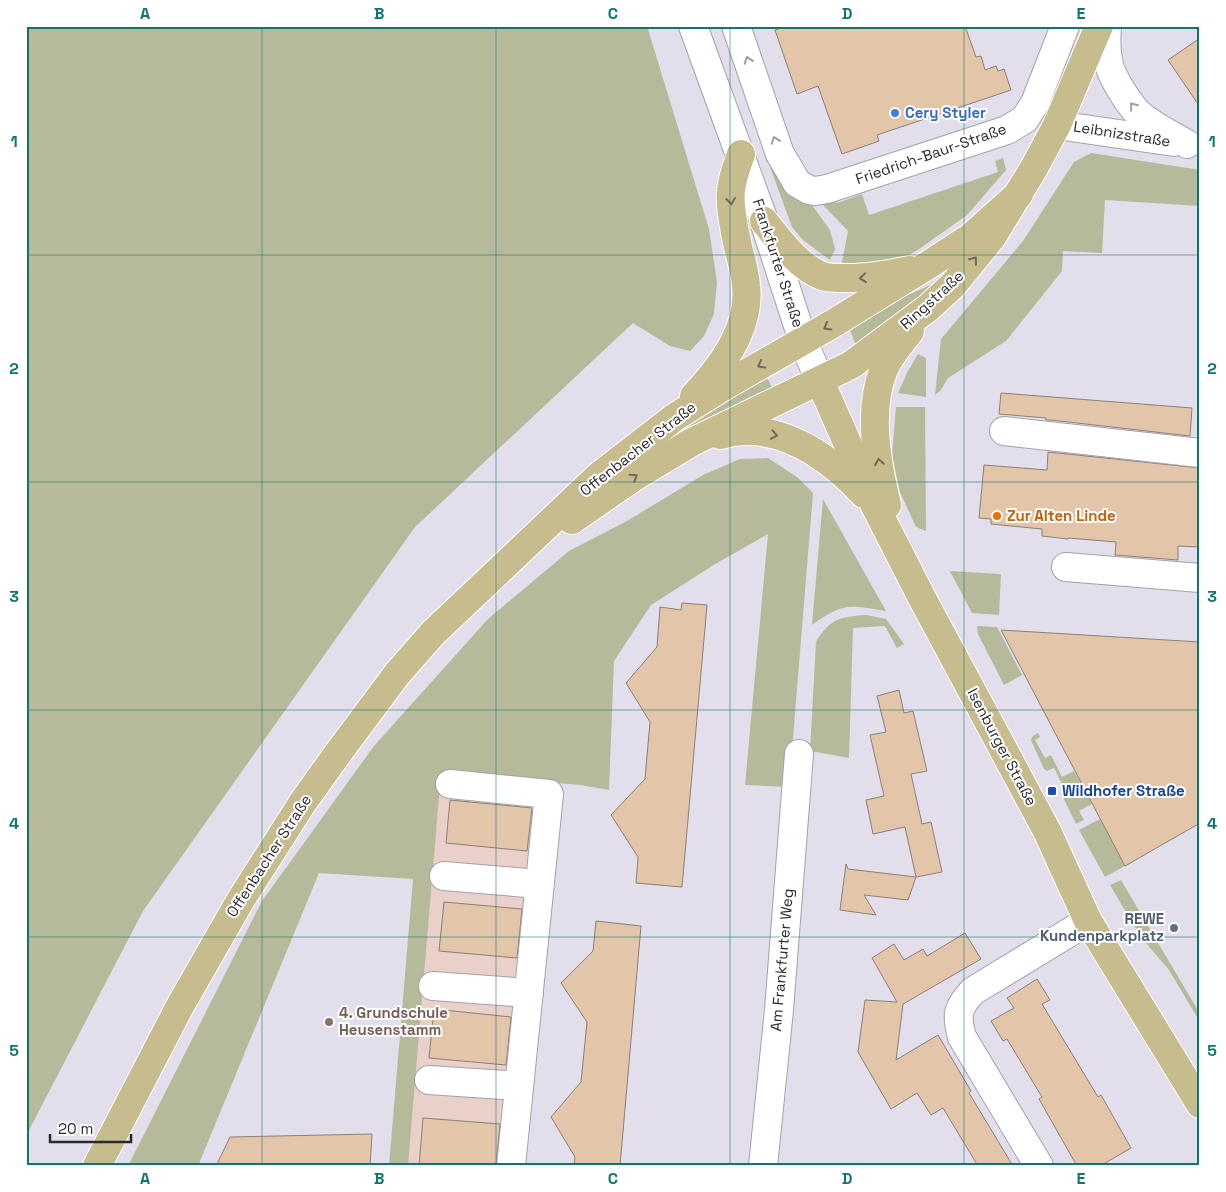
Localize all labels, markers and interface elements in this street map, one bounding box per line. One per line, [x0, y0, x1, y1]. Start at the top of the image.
text: A [140, 3, 150, 24]
text: B [374, 3, 384, 24]
text: C [608, 3, 618, 24]
text: D [842, 3, 852, 24]
text: E [1077, 3, 1086, 24]
one-way arrow [743, 57, 753, 65]
place label: Cery Styler [905, 103, 986, 122]
one-way arrow [1130, 103, 1139, 112]
marker: Cery Styler [889, 107, 901, 119]
street label: Leibnizstraße [1072, 116, 1172, 151]
street label: Friedrich-Baur-Straße [853, 119, 1009, 188]
text: 1 [10, 131, 18, 152]
text: 1 [1208, 131, 1216, 152]
one-way arrow [771, 136, 781, 145]
street label: Frankfurter Straße [749, 196, 808, 330]
one-way arrow [725, 197, 736, 205]
one-way arrow [969, 257, 977, 266]
street label: Ringstraße [896, 266, 967, 333]
one-way arrow [859, 272, 867, 283]
one-way arrow [823, 321, 832, 331]
text: 2 [9, 358, 19, 379]
text: 2 [1207, 358, 1217, 379]
one-way arrow [758, 359, 767, 369]
street label: Offenbacher Straße [576, 397, 700, 500]
one-way arrow [769, 429, 778, 439]
one-way arrow [874, 457, 885, 465]
one-way arrow [628, 474, 638, 483]
place label: Zur Alten Linde [1007, 506, 1116, 525]
marker: Zur Alten Linde [991, 510, 1003, 522]
text: 3 [9, 586, 19, 607]
text: 3 [1207, 586, 1217, 607]
street label: Isenburger Straße [963, 685, 1041, 809]
place label: Wildhofer Straße [1062, 781, 1185, 800]
marker: Wildhofer Straße [1046, 785, 1058, 797]
street label: Offenbacher Straße [222, 791, 315, 921]
text: 4 [9, 813, 19, 834]
text: 4 [1207, 813, 1217, 834]
street label: Am Frankfurter Weg [766, 888, 797, 1032]
place label: REWE Kundenparkplatz [1040, 909, 1164, 945]
marker: REWE Kundenparkplatz [1168, 922, 1180, 934]
place label: 4. Grundschule Heusenstamm [339, 1003, 448, 1039]
marker: 4. Grundschule Heusenstamm [323, 1016, 335, 1028]
text: 5 [9, 1040, 19, 1061]
text: 5 [1207, 1040, 1217, 1061]
scale bar [50, 1112, 131, 1144]
text: 20 m [58, 1119, 93, 1138]
text: A [140, 1168, 150, 1189]
text: B [374, 1168, 384, 1189]
text: C [608, 1168, 618, 1189]
text: D [842, 1168, 852, 1189]
text: E [1077, 1168, 1086, 1189]

